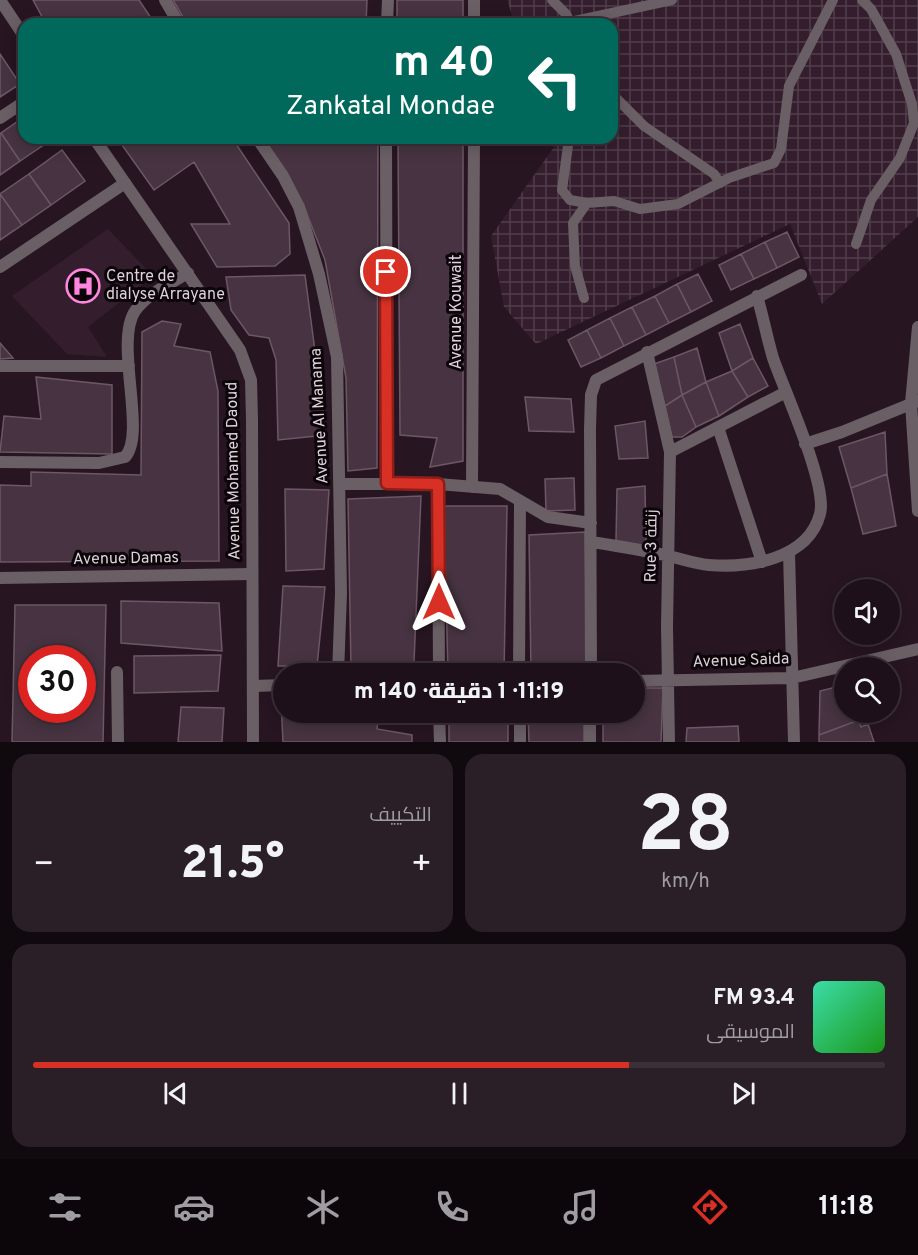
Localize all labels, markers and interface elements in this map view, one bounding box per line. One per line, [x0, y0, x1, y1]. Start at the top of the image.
text: 40 m [393, 38, 495, 91]
icon: left [516, 42, 594, 120]
text: Zankatal Mondae [286, 90, 495, 124]
pin [360, 246, 411, 297]
street label: Avenue Kouwait [447, 254, 467, 370]
icon: arrive [369, 255, 402, 288]
place label: Centre de dialyse Arrayane [106, 267, 225, 305]
hospital icon: Centre de dialyse Arrayane [65, 268, 101, 304]
street label: Avenue Al Manama [306, 347, 334, 485]
street label: Avenue Mohamed Daoud [222, 382, 246, 560]
street label: Rue 3 زنقة [641, 509, 663, 583]
street label: Avenue Damas [73, 548, 179, 570]
position arrow [407, 570, 471, 634]
map controls [834, 579, 900, 723]
button: sound [834, 579, 900, 645]
speed limit sign: 30 [18, 645, 96, 723]
street label: Avenue Saida [692, 649, 790, 673]
button: search [834, 657, 900, 723]
text: 11:19 · 1 دقيقة · 140 m [354, 679, 564, 706]
text: 28 [637, 780, 734, 879]
text: التكييف [369, 803, 432, 829]
text: 21.5° [181, 837, 284, 894]
text: − [33, 845, 54, 887]
text: + [411, 845, 432, 887]
text: km/h [661, 869, 710, 895]
text: 93.4 FM [713, 985, 795, 1012]
text: الموسيقى [706, 1020, 795, 1046]
icon: previous [159, 1077, 192, 1110]
icon: pause [443, 1077, 476, 1110]
icon: next [727, 1077, 760, 1110]
icon: filters [44, 1186, 86, 1228]
icon: car [173, 1186, 215, 1228]
icon: climate [302, 1186, 344, 1228]
icon: phone [431, 1186, 473, 1228]
icon: music [560, 1186, 602, 1228]
icon: directions [689, 1186, 731, 1228]
text: 11:18 [818, 1190, 874, 1224]

